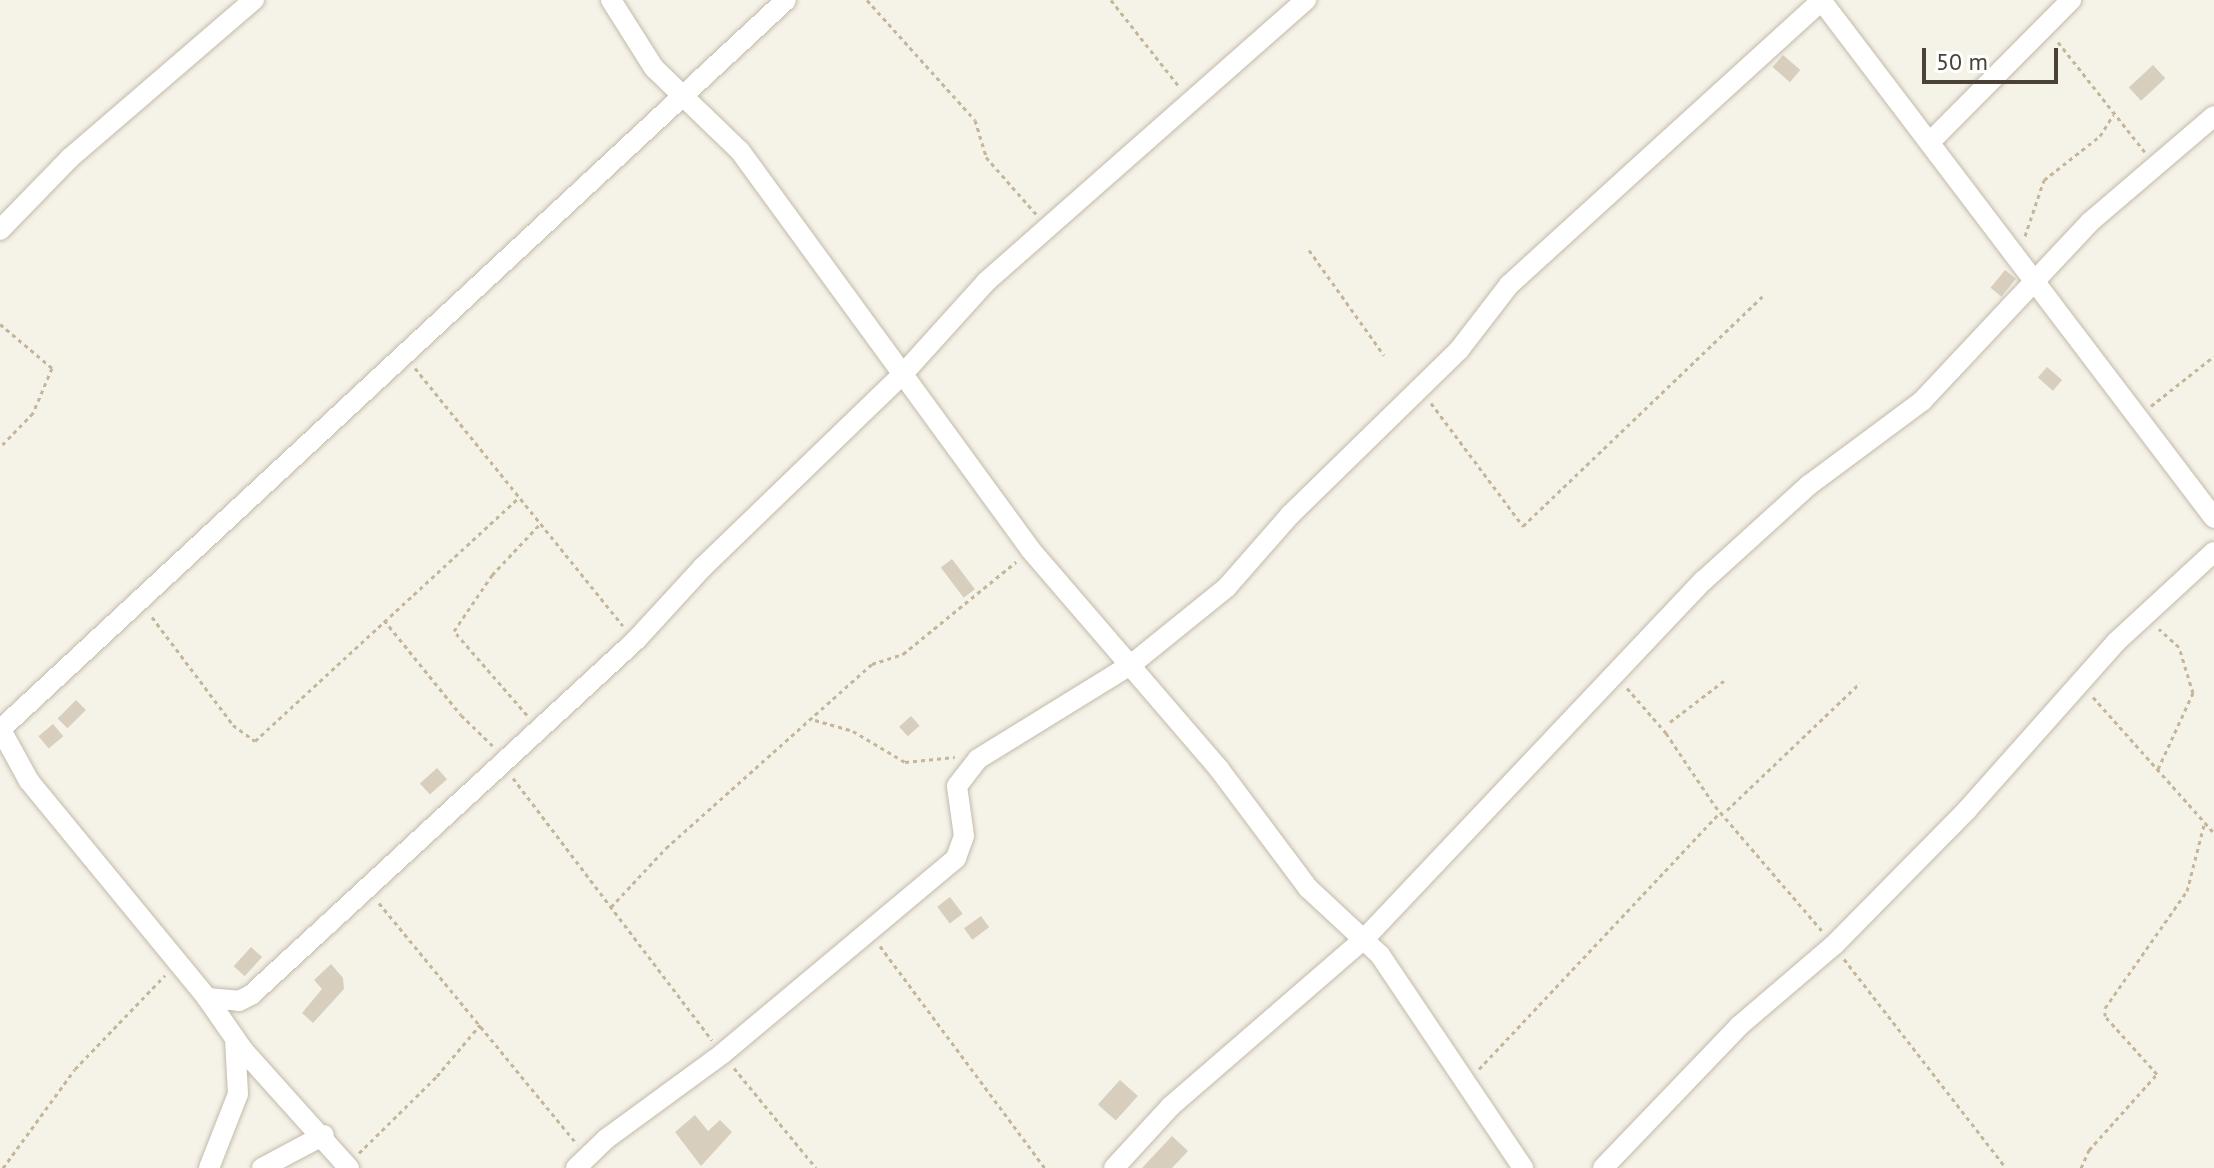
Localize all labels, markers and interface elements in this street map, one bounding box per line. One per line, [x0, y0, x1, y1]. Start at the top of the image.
scale bar [1926, 32, 2062, 82]
text: 50 m [1936, 46, 1988, 77]

